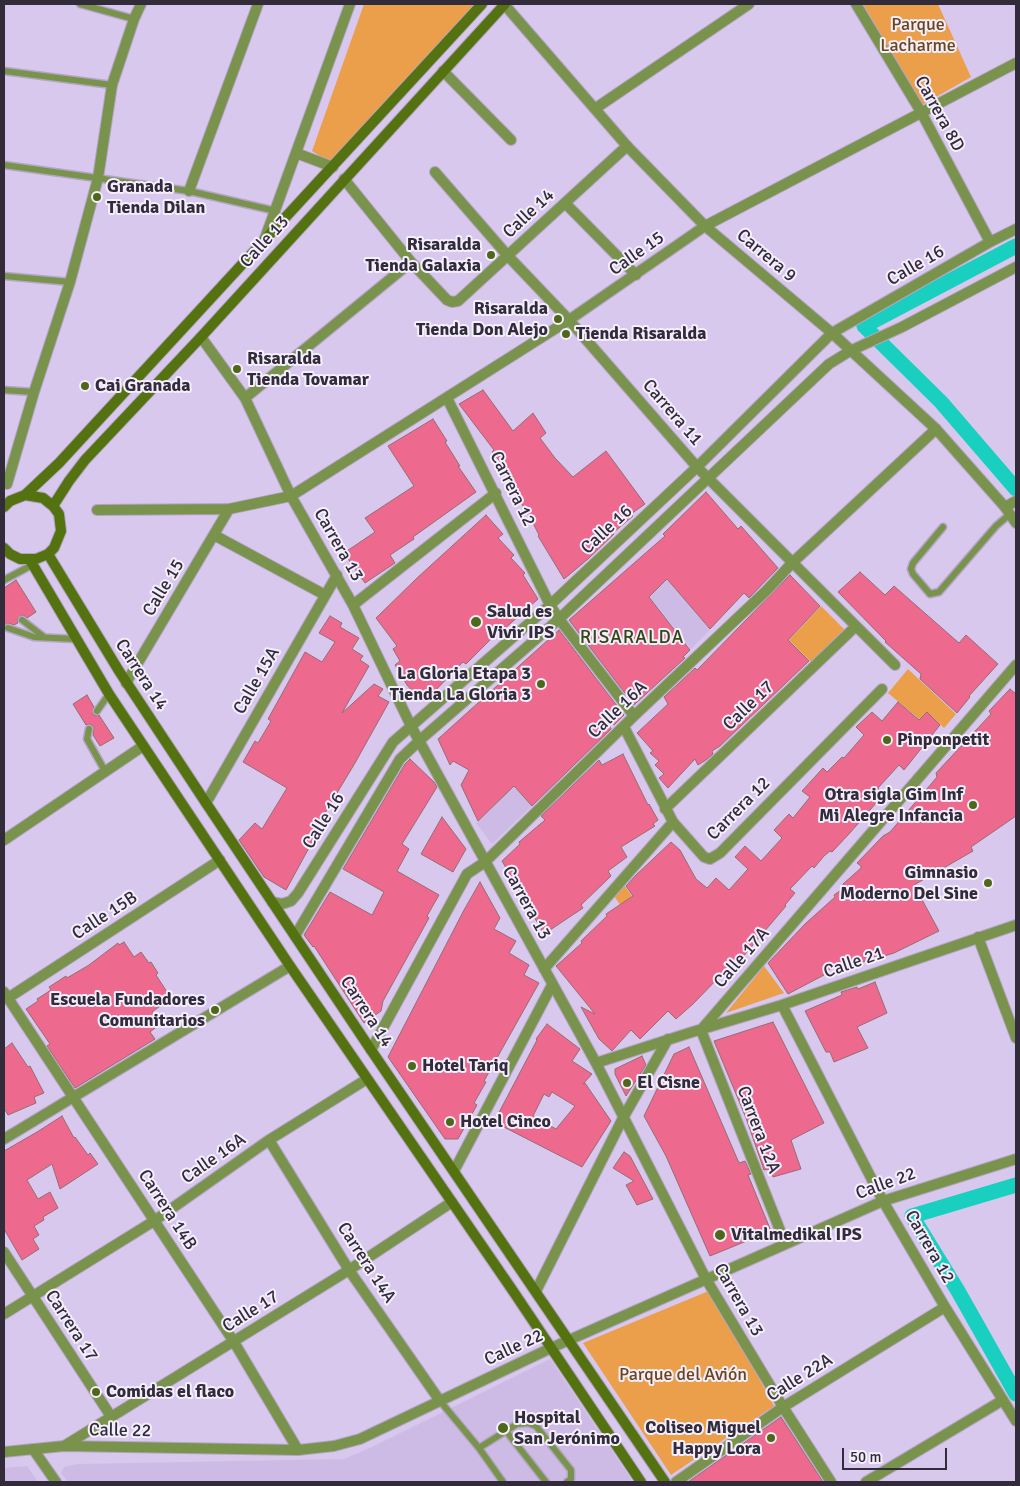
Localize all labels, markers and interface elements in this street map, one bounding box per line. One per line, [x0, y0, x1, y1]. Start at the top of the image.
park label: Parque Lacharme [880, 14, 956, 56]
street label: Carrera 8D [909, 73, 969, 155]
place label: Granada Tienda Dilan [107, 176, 205, 218]
street label: Calle 14 [499, 185, 559, 243]
marker: Granada Tienda Dilan [91, 191, 103, 203]
street label: Calle 13 [236, 212, 294, 272]
street label: Carrera 9 [732, 225, 800, 287]
street label: Calle 15 [605, 227, 669, 281]
place label: Risaralda Tienda Galaxia [365, 234, 481, 276]
street label: Calle 16 [884, 241, 948, 291]
marker: Risaralda Tienda Galaxia [485, 249, 497, 261]
place label: Risaralda Tienda Don Alejo [416, 298, 548, 340]
marker: Risaralda Tienda Don Alejo [552, 313, 564, 325]
place label: Tienda Risaralda [576, 323, 707, 345]
marker: Tienda Risaralda [560, 328, 572, 340]
place label: Risaralda Tienda Tovamar [247, 348, 369, 390]
marker: Risaralda Tienda Tovamar [231, 363, 243, 375]
place label: Cai Granada [95, 375, 191, 397]
street label: Carrera 11 [637, 375, 707, 451]
marker: Cai Granada [79, 380, 91, 392]
street label: Carrera 12 [485, 448, 539, 530]
street label: Calle 16 [577, 501, 637, 559]
street label: Carrera 13 [308, 505, 368, 585]
street label: Calle 15 [139, 556, 189, 620]
place label: Salud es Vivir IPS [487, 601, 554, 644]
marker: Salud es Vivir IPS [469, 615, 483, 629]
district label: RISARALDA [579, 627, 685, 649]
street label: Carrera 14 [110, 635, 172, 715]
street label: Calle 15A [229, 644, 285, 718]
place label: La Gloria Etapa 3 Tienda La Gloria 3 [390, 663, 531, 706]
street label: Calle 16A [584, 677, 652, 743]
street label: Calle 17 [719, 677, 779, 735]
marker: La Gloria Etapa 3 Tienda La Gloria 3 [535, 678, 547, 690]
place label: Pinponpetit [897, 729, 989, 751]
marker: Pinponpetit [881, 734, 893, 746]
street label: Carrera 12 [703, 773, 775, 845]
place label: Otra sigla Gim Inf Mi Alegre Infancia [819, 784, 963, 826]
street label: Calle 16 [298, 789, 350, 853]
marker: Otra sigla Gim Inf Mi Alegre Infancia [967, 799, 979, 811]
street label: Carrera 13 [497, 862, 555, 944]
place label: Gimnasio Moderno Del Sine [840, 862, 978, 904]
marker: Gimnasio Moderno Del Sine [982, 877, 994, 889]
street label: Calle 15B [68, 887, 142, 945]
street label: Calle 17A [710, 923, 774, 993]
street label: Calle 21 [821, 943, 887, 983]
street label: Carrera 14 [335, 972, 397, 1052]
place label: Escuela Fundadores Comunitarios [50, 989, 205, 1032]
marker: Escuela Fundadores Comunitarios [209, 1004, 221, 1016]
place label: Hotel Tariq [422, 1055, 509, 1077]
marker: Hotel Tariq [406, 1060, 418, 1072]
place label: El Cisne [637, 1072, 700, 1094]
marker: El Cisne [621, 1077, 633, 1089]
street label: Carrera 12A [731, 1083, 785, 1177]
place label: Hotel Cinco [460, 1111, 551, 1133]
marker: Hotel Cinco [444, 1116, 456, 1128]
street label: Calle 16A [178, 1129, 250, 1189]
street label: Calle 22 [853, 1163, 919, 1205]
street label: Carrera 14B [133, 1166, 201, 1254]
street label: Carrera 12 [899, 1207, 959, 1287]
street label: Carrera 14A [332, 1219, 400, 1307]
place label: Vitalmedikal IPS [731, 1224, 862, 1246]
marker: Vitalmedikal IPS [713, 1228, 727, 1242]
street label: Carrera 13 [708, 1260, 768, 1340]
street label: Carrera 17 [40, 1286, 102, 1366]
street label: Calle 17 [219, 1286, 283, 1338]
street label: Calle 22 [481, 1325, 547, 1371]
street label: Calle 22A [763, 1349, 837, 1407]
park label: Parque del Avión [619, 1364, 747, 1386]
place label: Comidas el flaco [106, 1381, 234, 1403]
marker: Comidas el flaco [90, 1386, 102, 1398]
place label: Hospital San Jerónimo [514, 1407, 620, 1450]
place label: Coliseo Miguel Happy Lora [645, 1417, 761, 1460]
street label: Calle 22 [89, 1420, 151, 1442]
marker: Hospital San Jerónimo [496, 1421, 510, 1435]
marker: Coliseo Miguel Happy Lora [765, 1432, 777, 1444]
scale bar [845, 1438, 950, 1470]
text: 50 m [850, 1448, 881, 1466]

